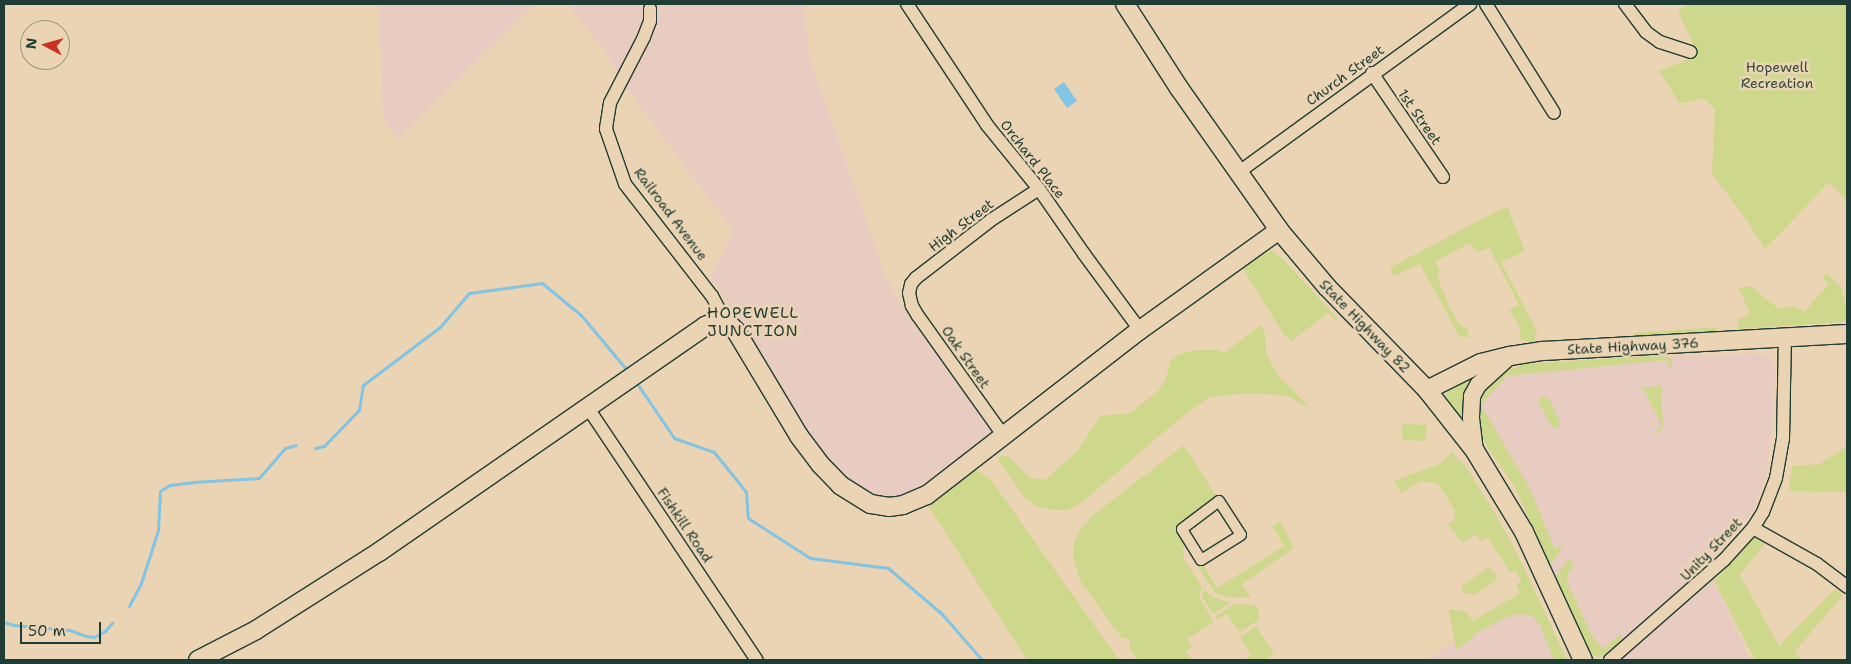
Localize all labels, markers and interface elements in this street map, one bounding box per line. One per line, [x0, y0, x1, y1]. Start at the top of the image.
north arrow [20, 20, 70, 70]
text: N [22, 37, 41, 50]
street label: Church Street [1303, 41, 1387, 109]
park label: Hopewell Recreation [1741, 59, 1813, 92]
street label: 1st Street [1395, 86, 1445, 148]
street label: Orchard Place [997, 116, 1069, 202]
street label: Railroad Avenue [631, 164, 711, 264]
street label: High Street [925, 195, 997, 255]
street label: State Highway 82 [1316, 276, 1414, 376]
district label: HOPEWELL JUNCTION [706, 303, 800, 341]
street label: Oak Street [938, 322, 994, 392]
street label: State Highway 376 [1567, 334, 1699, 358]
street label: Fishkill Road [654, 484, 716, 566]
street label: Unity Street [1677, 514, 1745, 584]
scale bar [22, 612, 104, 644]
text: 50 m [28, 621, 66, 641]

